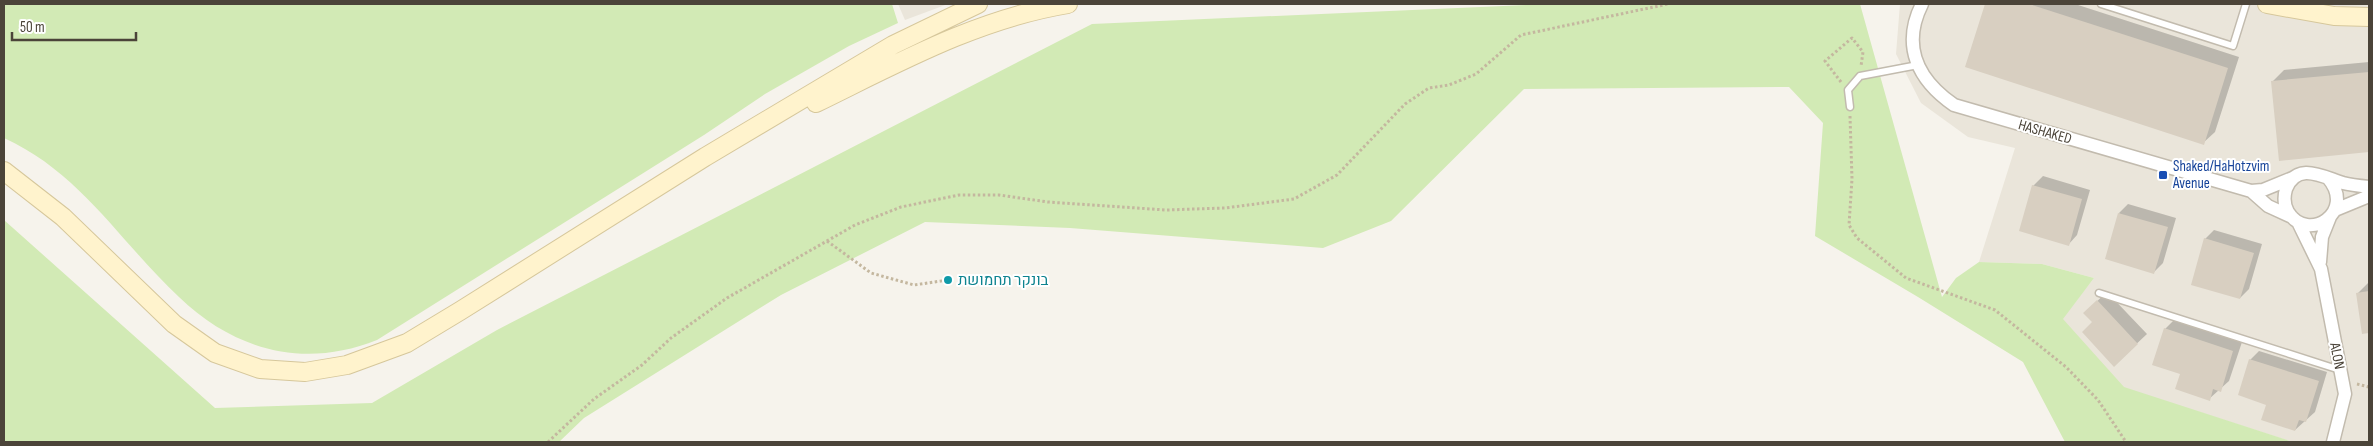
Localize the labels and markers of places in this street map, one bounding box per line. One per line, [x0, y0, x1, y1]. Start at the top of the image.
place label: Shaked/HaHotzvim Avenue [2172, 157, 2269, 193]
marker: Shaked/HaHotzvim Avenue [2157, 169, 2169, 181]
place label: בונקר תחמושת [958, 271, 1049, 290]
marker: בונקר תחמושת [942, 274, 954, 286]

